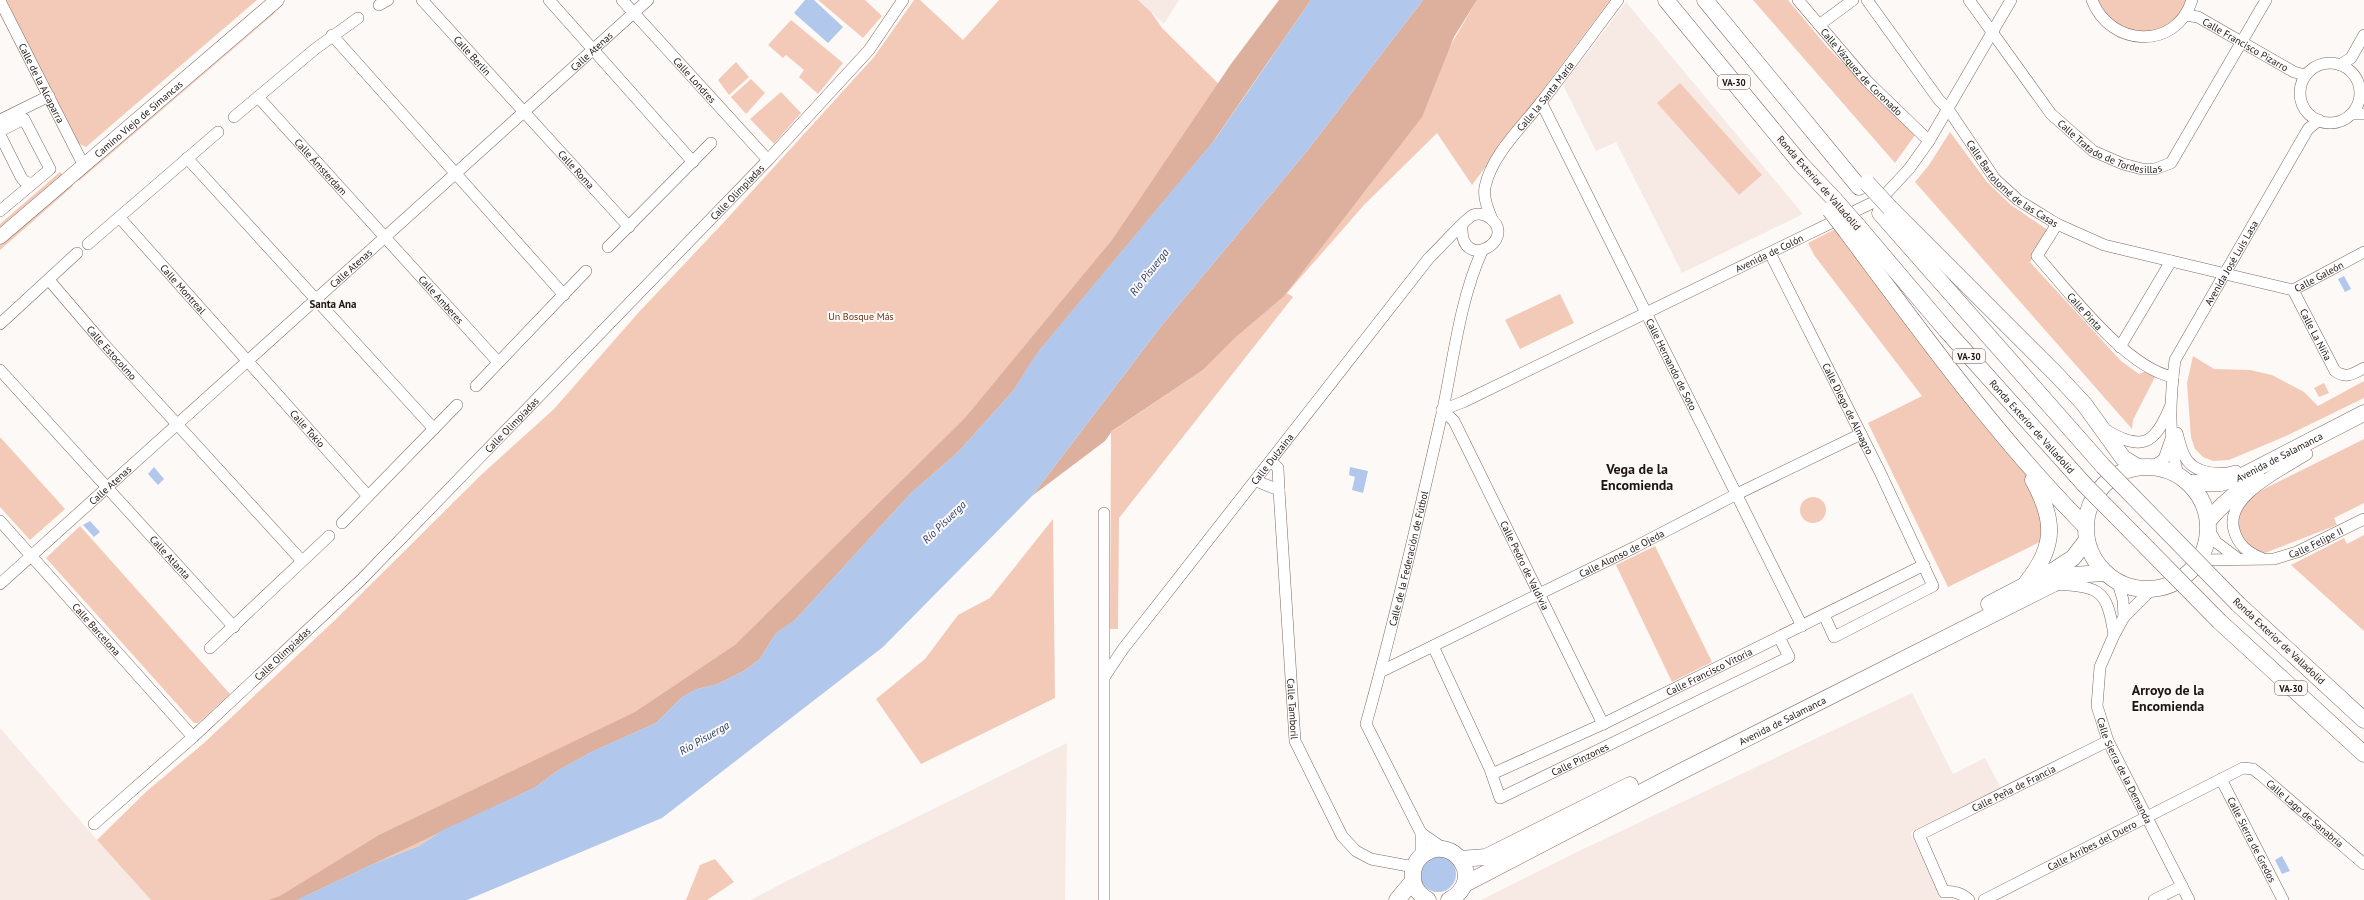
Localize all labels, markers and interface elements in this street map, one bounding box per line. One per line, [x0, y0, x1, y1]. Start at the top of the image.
street label: Calle Francisco Pizarro [2200, 15, 2291, 74]
street label: Calle Vázquez de Coronado [1818, 25, 1905, 118]
street label: Calle Atenas [567, 29, 615, 74]
street label: Calle Berlín [451, 33, 494, 78]
street label: Calle de la Alcaparra [16, 41, 68, 125]
street label: Calle Londres [671, 54, 719, 105]
street label: Calle la Santa María [1513, 59, 1577, 134]
road number: VA-30 [1718, 75, 1750, 89]
street label: Camino Viejo de Simancas [91, 77, 185, 160]
street label: Calle Tratado de Tordesillas [2055, 116, 2164, 176]
street label: Ronda Exterior de Valladolid [1774, 133, 1864, 233]
street label: Calle Ámsterdam [292, 136, 350, 198]
street label: Calle Bartolomé de las Casas [1964, 137, 2061, 230]
street label: Calle Roma [555, 147, 597, 191]
street label: Calle Olimpiadas [707, 162, 767, 223]
street label: Avenida José Luis Lasa [2201, 218, 2261, 308]
street label: Avenida de Colón [1733, 231, 1805, 275]
water label: Río Pisuerga [1126, 245, 1172, 298]
street label: Calle Atenas [327, 246, 374, 290]
street label: Calle Galeón [2292, 258, 2345, 295]
street label: Calle Montreal [158, 261, 209, 317]
street label: Calle Amberes [416, 272, 467, 326]
street label: Calle Pinta [2065, 290, 2106, 333]
district label: Santa Ana [309, 297, 357, 311]
street label: Calle La Niña [2297, 306, 2335, 363]
park label: Un Bosque Más [828, 310, 894, 323]
street label: Calle Hernando de Soto [1643, 316, 1700, 412]
street label: Calle Estocolmo [84, 323, 140, 382]
road number: VA-30 [1953, 349, 1985, 363]
street label: Calle Diego de Almagro [1820, 361, 1876, 456]
street label: Ronda Exterior de Valladolid [1987, 377, 2078, 476]
street label: Calle Olimpiadas [482, 394, 541, 455]
street label: Calle Tokio [287, 407, 328, 450]
street label: Avenida de Salamanca [2234, 429, 2325, 484]
street label: Calle Dulzaina [1248, 431, 1296, 487]
district label: Vega de la Encomienda [1601, 460, 1673, 494]
street label: Calle Atenas [86, 462, 134, 507]
street label: Calle de la Federación de Fútbol [1386, 489, 1431, 627]
water label: Río Pisuerga [919, 497, 969, 546]
street label: Calle Pedro de Valdivia [1498, 518, 1552, 612]
street label: Calle Felipe II [2287, 524, 2345, 561]
street label: Calle Alonso de Ojeda [1577, 526, 1666, 580]
street label: Calle Atlanta [147, 532, 194, 582]
street label: Ronda Exterior de Valladolid [2230, 595, 2328, 687]
street label: Calle Barcelona [70, 600, 124, 658]
street label: Calle Olimpiadas [251, 624, 313, 683]
street label: Calle Francisco Vitoria [1664, 645, 1754, 698]
street label: Calle Tamboril [1285, 678, 1301, 740]
district label: Arroyo de la Encomienda [2132, 681, 2204, 715]
road number: VA-30 [2275, 681, 2307, 695]
street label: Avenida de Salamanca [1737, 693, 1828, 748]
street label: Calle Sierra de la Demanda [2094, 716, 2155, 825]
water label: Río Pisuerga [676, 718, 732, 758]
street label: Calle Pinzones [1549, 740, 1611, 779]
street label: Calle Peña de Francia [1969, 762, 2058, 814]
street label: Calle Lago de Sanabria [2264, 776, 2346, 850]
street label: Calle Sierra de Gredos [2225, 795, 2279, 885]
street label: Calle Arribes del Duero [2045, 817, 2139, 873]

